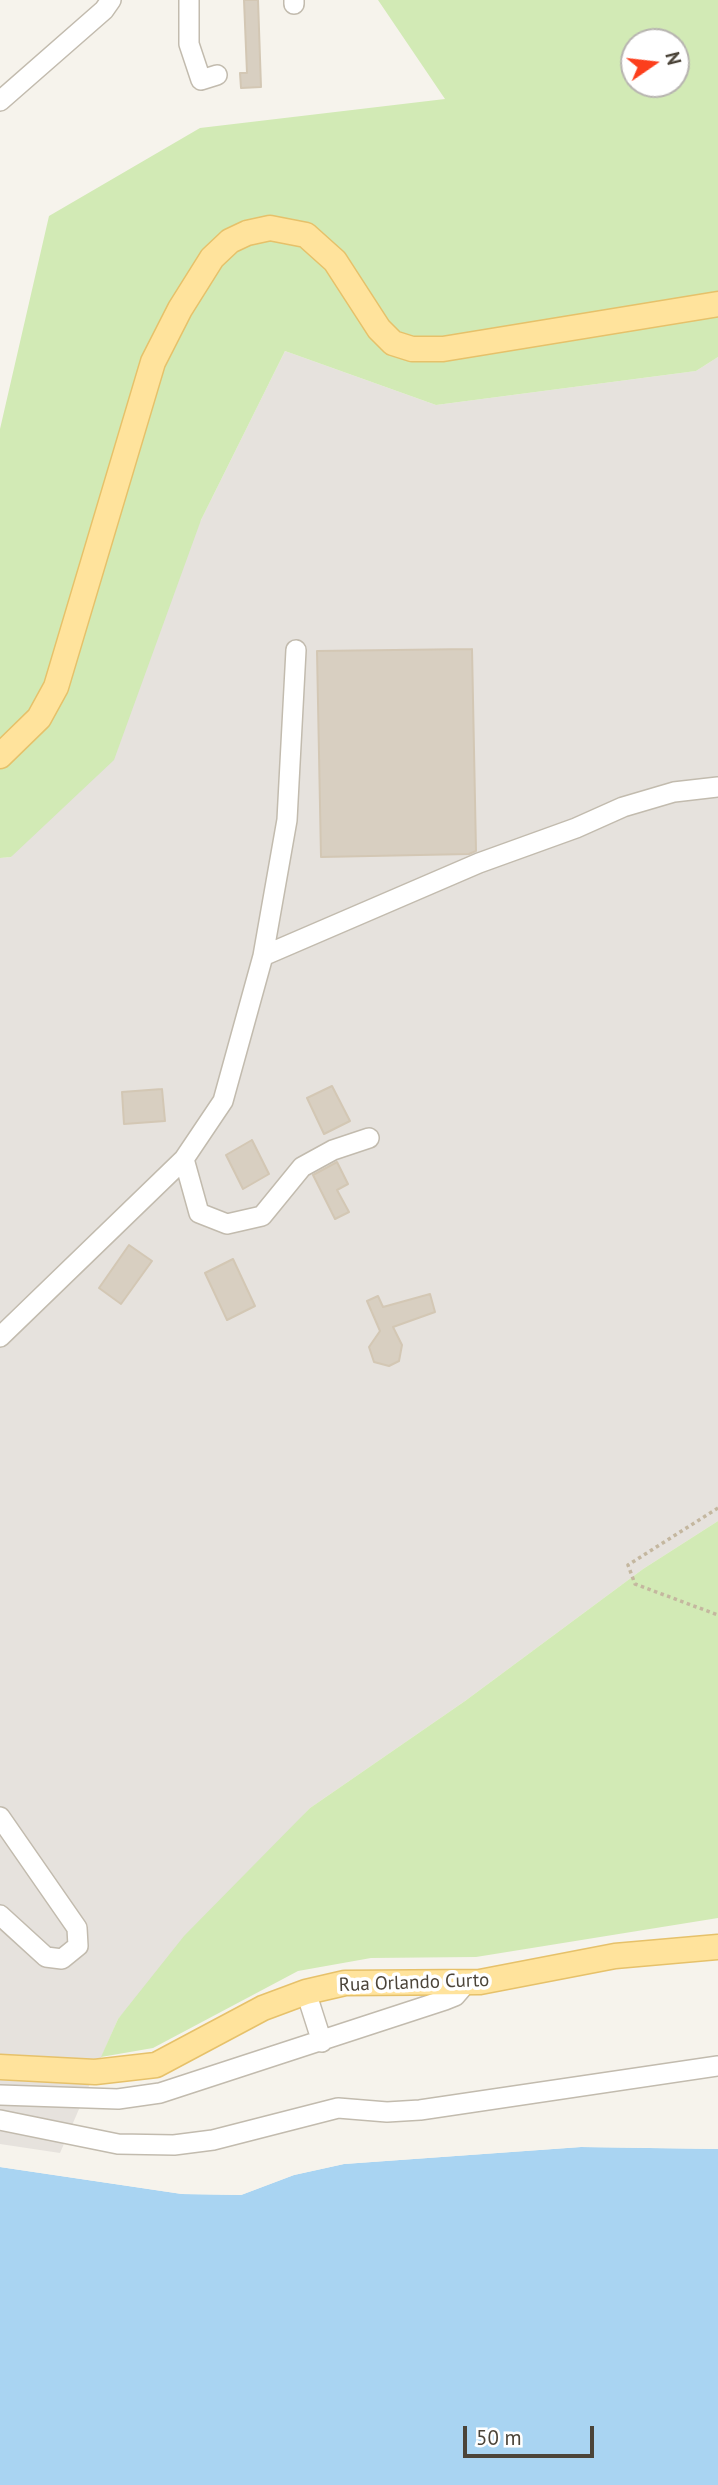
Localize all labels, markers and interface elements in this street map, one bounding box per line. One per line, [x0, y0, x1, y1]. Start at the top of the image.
north arrow [620, 28, 690, 98]
text: N [660, 49, 687, 67]
street label: Rua Orlando Curto [338, 1969, 490, 1997]
scale bar [466, 2412, 597, 2456]
text: 50 m [476, 2424, 522, 2451]

